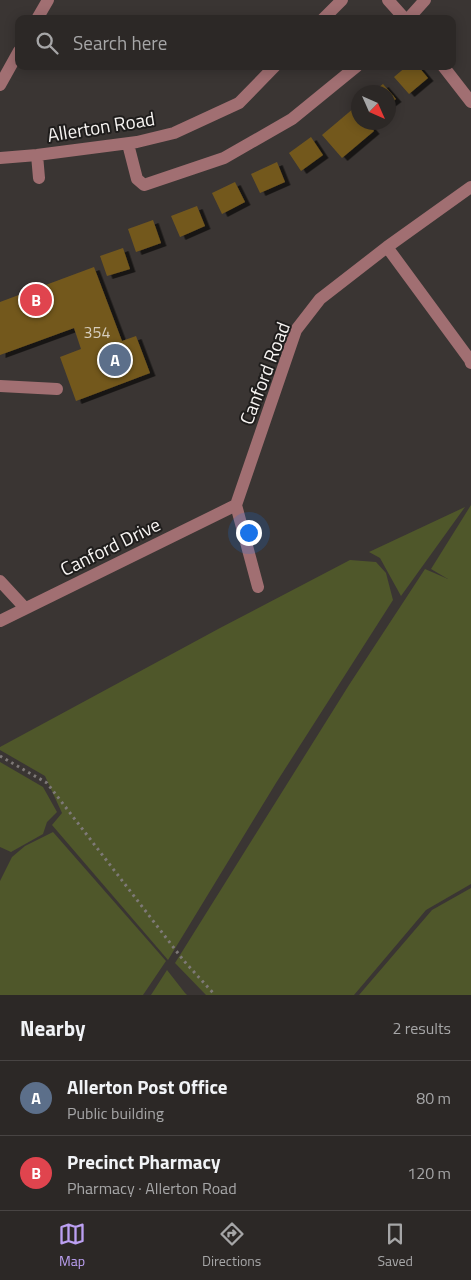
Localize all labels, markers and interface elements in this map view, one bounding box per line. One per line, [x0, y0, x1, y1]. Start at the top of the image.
search box [15, 15, 456, 70]
text: Search here [73, 28, 167, 57]
icon: search [33, 29, 61, 57]
north arrow [351, 85, 396, 130]
street label: Allerton Road [45, 103, 157, 149]
pin: B [20, 281, 52, 319]
street label: Canford Road [231, 317, 297, 429]
house number: 354 [84, 320, 110, 344]
pin: A [99, 341, 131, 379]
street label: Canford Drive [55, 509, 165, 583]
your location [236, 520, 262, 546]
text: Nearby [20, 1012, 85, 1044]
text: 2 results [392, 1016, 451, 1040]
text: Allerton Post Office [67, 1072, 227, 1101]
text: A [31, 1086, 41, 1110]
text: 80 m [416, 1086, 451, 1110]
text: Public building [67, 1101, 164, 1125]
text: Precinct Pharmacy [67, 1147, 221, 1176]
text: B [31, 1161, 41, 1185]
text: 120 m [407, 1161, 451, 1185]
text: Pharmacy · Allerton Road [67, 1176, 237, 1200]
tab: Map [58, 1220, 86, 1271]
tab: Directions [202, 1220, 261, 1271]
tab: Saved [377, 1220, 413, 1271]

